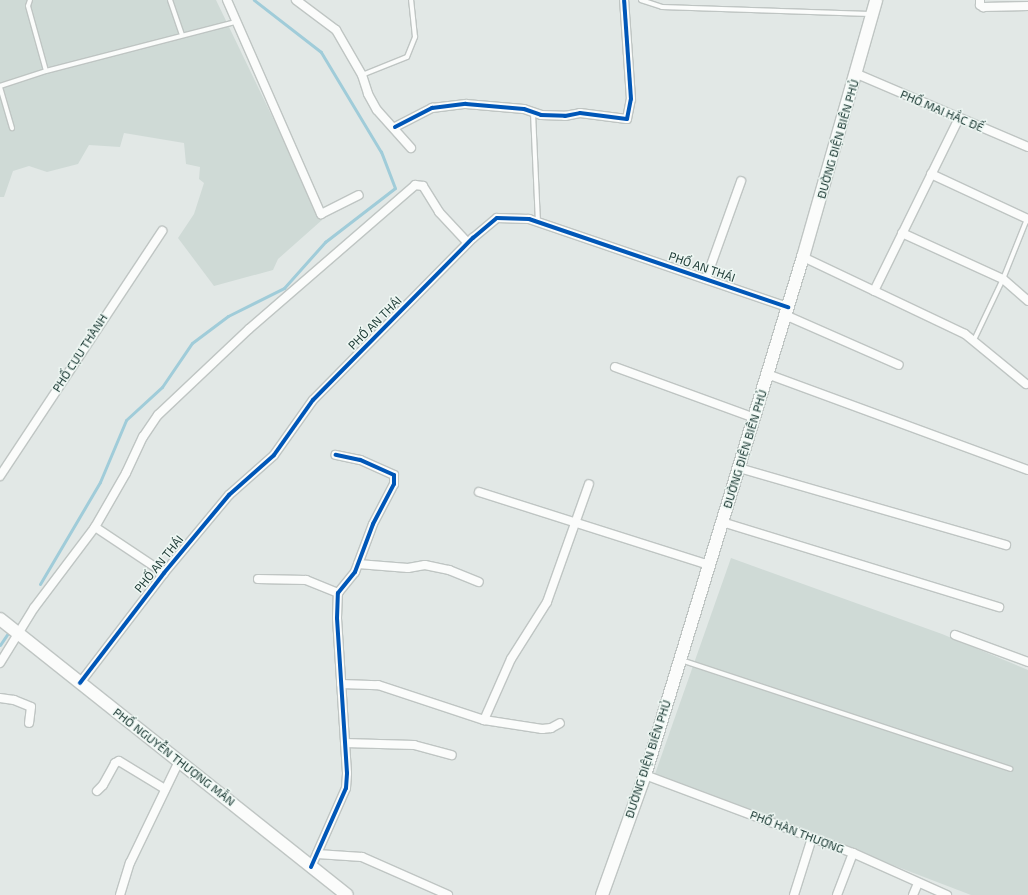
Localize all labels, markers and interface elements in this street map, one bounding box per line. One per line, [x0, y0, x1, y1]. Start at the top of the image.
street label: ĐƯỜNG ĐIỆN BIÊN PHỦ [814, 78, 862, 200]
street label: PHỐ MAI HẮC ĐẾ [898, 87, 986, 135]
street label: PHỐ AN THÁI [667, 249, 737, 285]
street label: PHỐ AN THÁI [345, 293, 405, 353]
street label: PHỐ CỰU THÀNH [49, 311, 111, 395]
street label: ĐƯỜNG ĐIỆN BIÊN PHỦ [720, 388, 770, 510]
street label: PHỐ AN THÁI [131, 532, 187, 596]
street label: ĐƯỜNG ĐIỆN BIÊN PHỦ [622, 698, 674, 820]
street label: PHỐ NGUYỄN THƯỢNG MẪN [110, 705, 238, 809]
street label: PHỐ HÀN THƯỢNG [748, 807, 846, 857]

